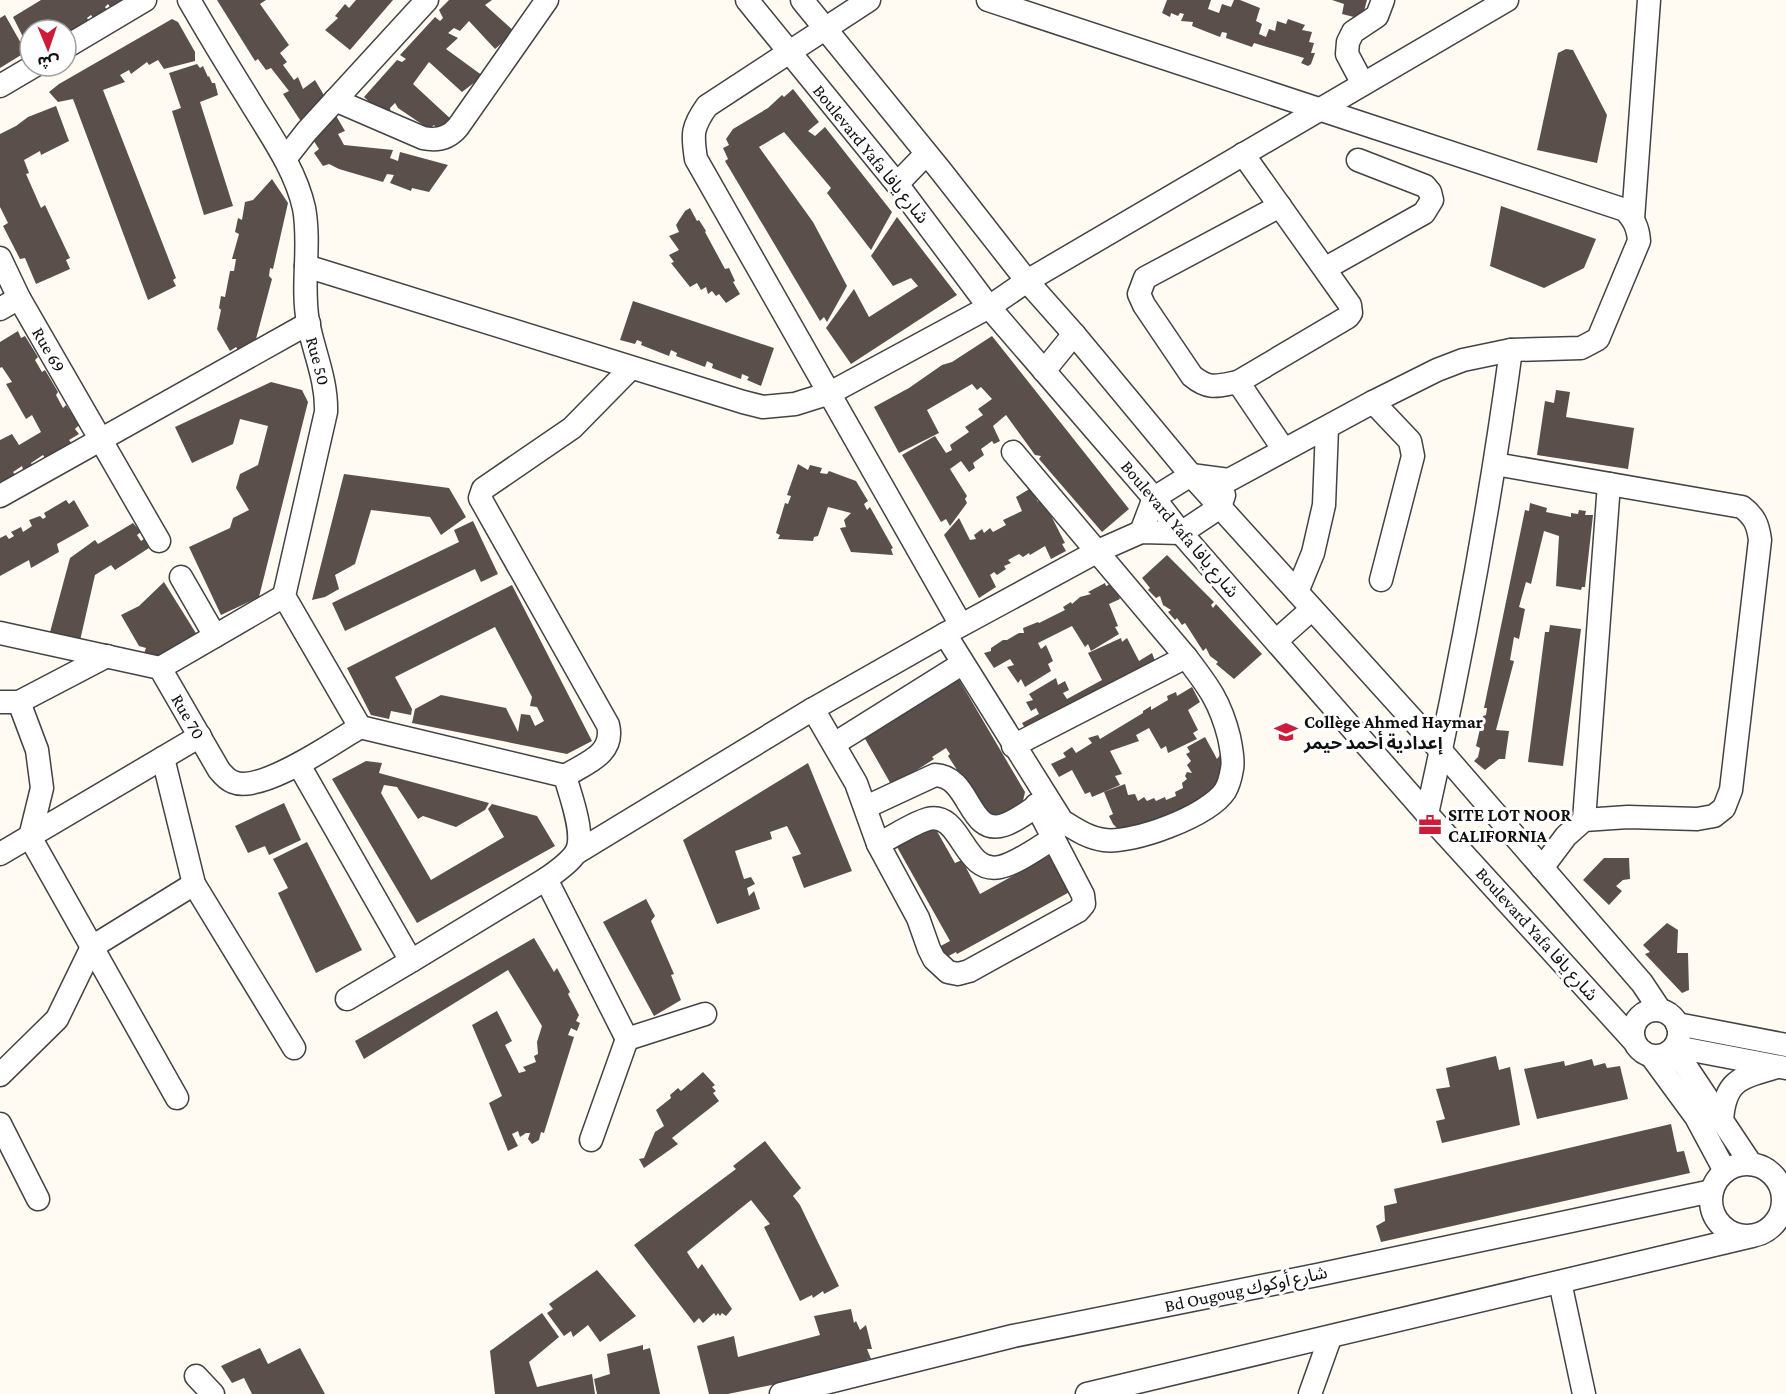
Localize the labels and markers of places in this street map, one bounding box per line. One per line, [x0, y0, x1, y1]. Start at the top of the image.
place label: Collège Ahmed Haymar إعدادية أحمد حيمر [1303, 712, 1483, 755]
school or university icon: Collège Ahmed Haymar إعدادية أحمد حيمر [1273, 719, 1299, 745]
place label: SITE LOT NOOR CALIFORNIA [1448, 805, 1573, 846]
office icon: SITE LOT NOOR CALIFORNIA [1417, 812, 1443, 838]

